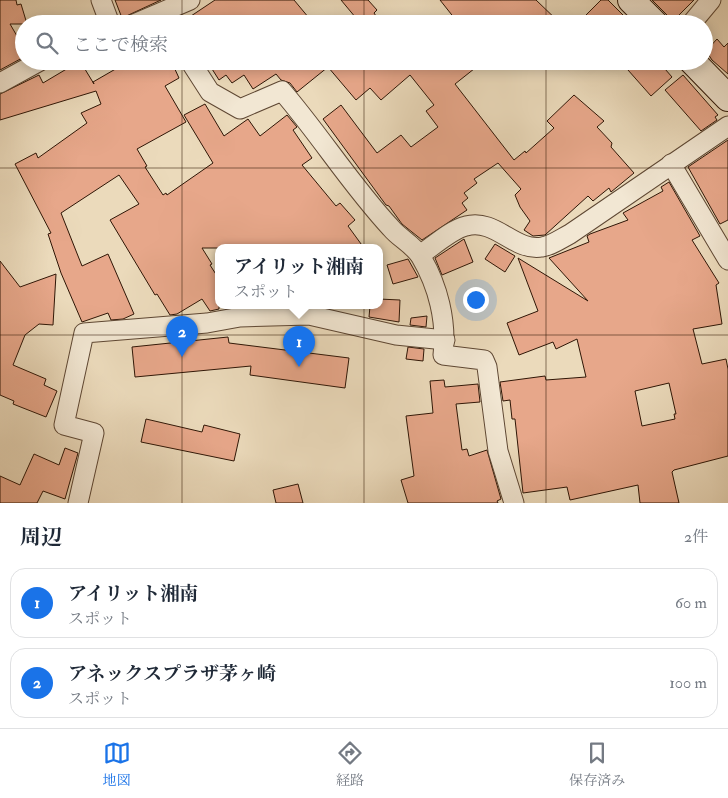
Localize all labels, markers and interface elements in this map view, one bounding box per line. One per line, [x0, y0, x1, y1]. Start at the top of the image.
search box [15, 15, 713, 70]
icon: search [33, 29, 61, 57]
text: ここで検索 [73, 33, 168, 57]
popup [215, 244, 383, 309]
text: アイリット湘南 [234, 255, 364, 279]
text: スポット [234, 282, 298, 302]
your location [463, 287, 489, 313]
pin: 2 [166, 316, 198, 357]
pin: 1 [283, 326, 315, 367]
text: 周辺 [20, 524, 62, 551]
text: 2件 [684, 527, 708, 547]
text: アイリット湘南 [68, 582, 199, 606]
text: 1 [34, 593, 40, 613]
text: 60 m [675, 593, 707, 613]
text: スポット [68, 609, 132, 629]
text: アネックスプラザ茅ヶ崎 [68, 662, 276, 686]
text: 2 [33, 673, 41, 693]
text: 100 m [669, 673, 707, 693]
text: スポット [68, 689, 132, 709]
tab: 地図 [103, 739, 131, 789]
tab: 経路 [336, 739, 364, 789]
tab: 保存済み [569, 739, 625, 789]

